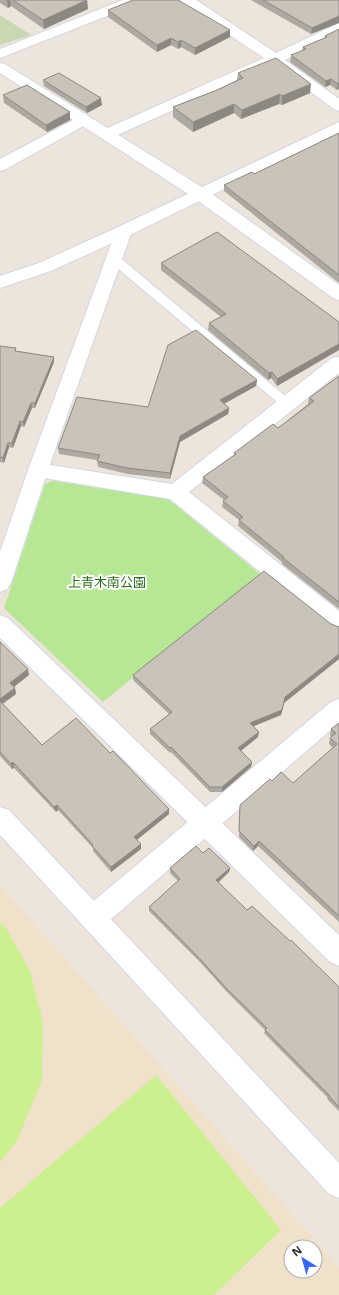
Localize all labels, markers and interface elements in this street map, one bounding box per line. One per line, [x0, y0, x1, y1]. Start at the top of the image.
park label: 上青木南公園 [68, 573, 146, 591]
north arrow [283, 1239, 323, 1279]
text: N [289, 1242, 305, 1259]

